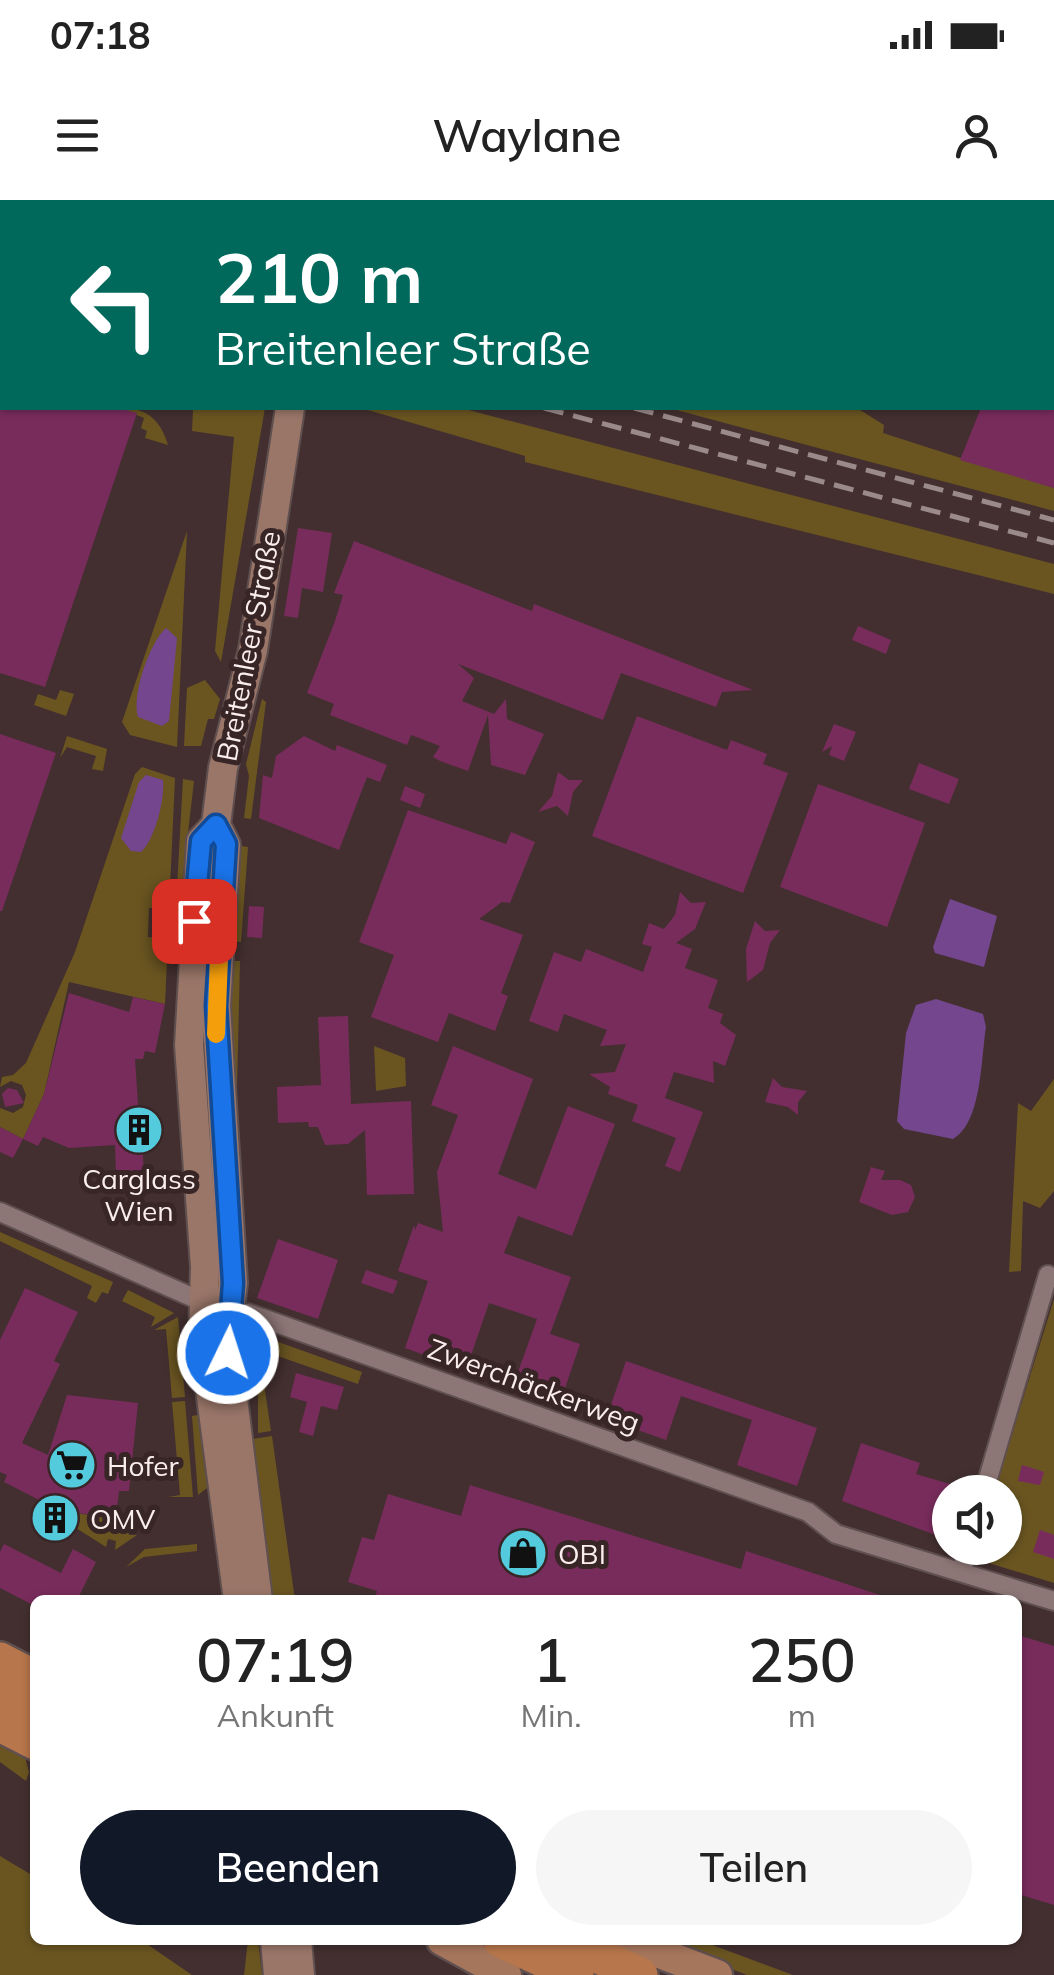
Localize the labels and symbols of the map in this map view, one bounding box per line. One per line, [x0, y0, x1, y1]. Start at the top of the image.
street label: Breitenleer Straße [209, 528, 287, 764]
pin [152, 879, 237, 964]
building icon: Carglass Wien [113, 1104, 165, 1156]
place label: Carglass Wien [82, 1161, 196, 1228]
position arrow [176, 1301, 280, 1405]
street label: Zwerchäckerweg [423, 1330, 645, 1440]
supermarket icon: Hofer [46, 1439, 98, 1491]
place label: Hofer [107, 1448, 180, 1483]
building icon: OMV [29, 1492, 81, 1544]
place label: OMV [90, 1501, 156, 1536]
shop icon: OBI [497, 1527, 549, 1579]
place label: OBI [558, 1536, 606, 1571]

